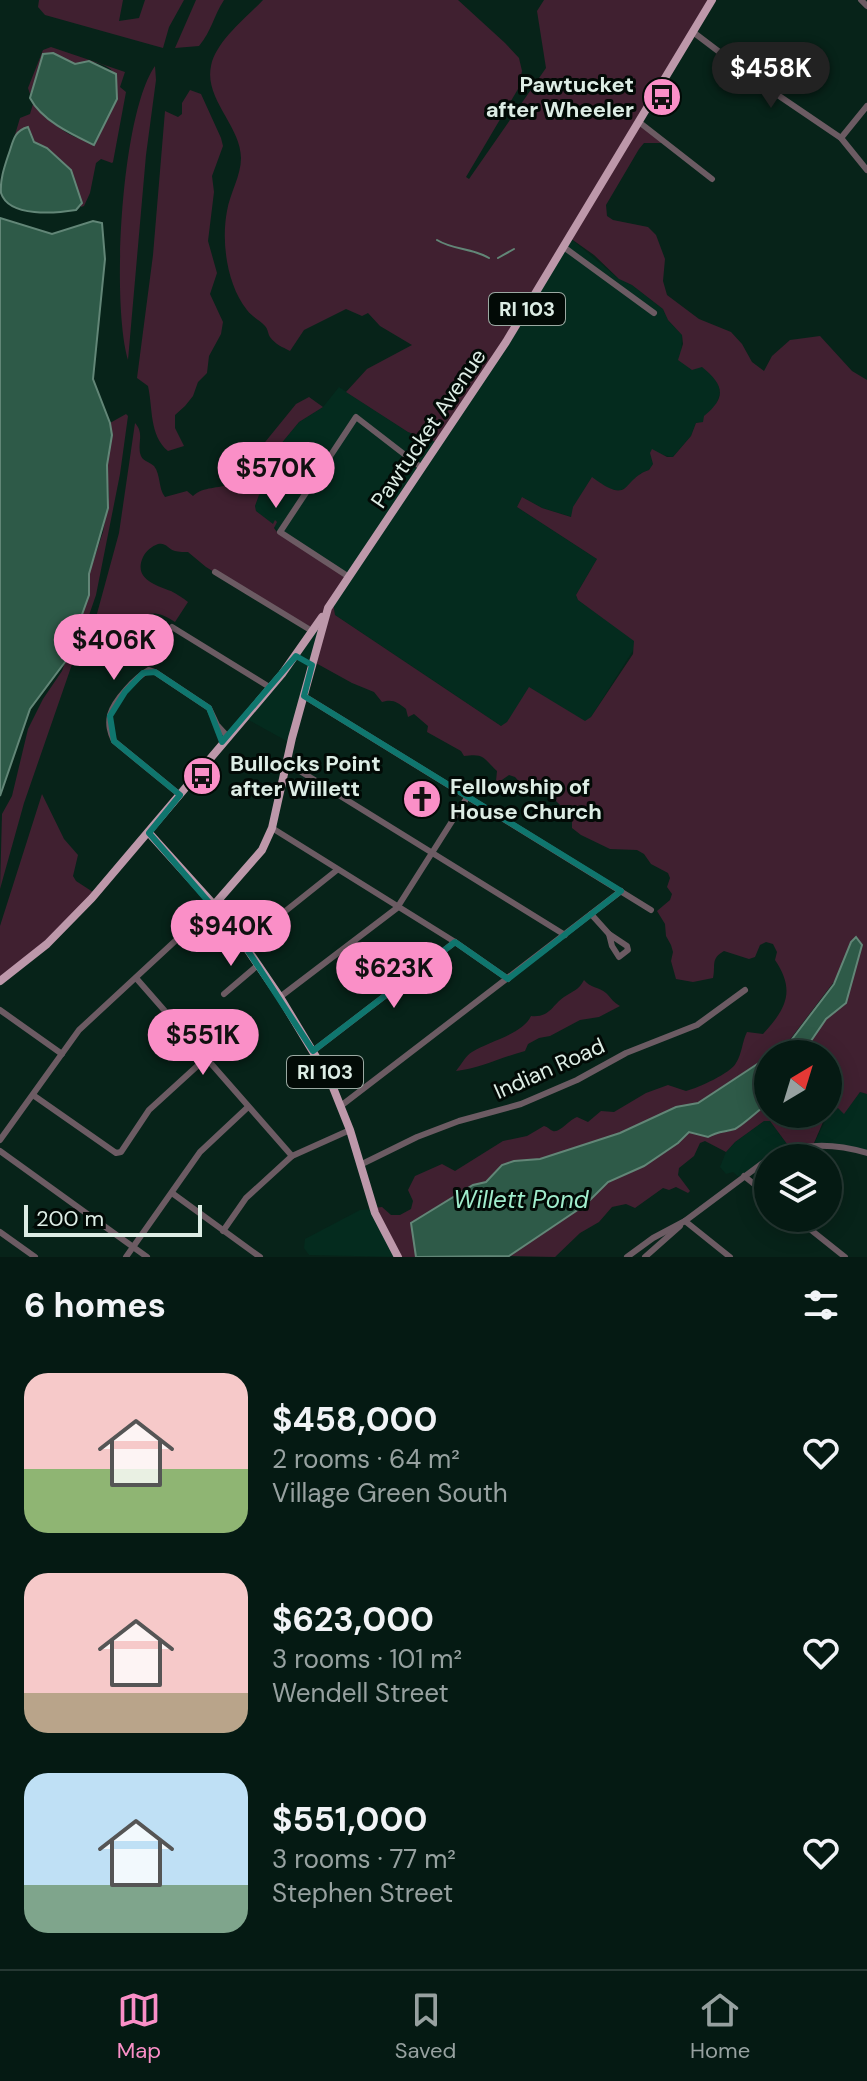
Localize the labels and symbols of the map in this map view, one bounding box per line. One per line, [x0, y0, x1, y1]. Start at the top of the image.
pin: $458K [715, 42, 827, 110]
place label: Pawtucket after Wheeler [486, 70, 634, 124]
bus stop icon: Pawtucket after Wheeler [641, 76, 683, 118]
road number: RI 103 [489, 293, 565, 325]
street label: Pawtucket Avenue [364, 343, 493, 514]
pin: $570K [220, 442, 332, 510]
pin: $406K [58, 614, 170, 682]
place label: Bullocks Point after Willett [230, 749, 381, 803]
bus stop icon: Bullocks Point after Willett [181, 755, 223, 797]
place label: Fellowship of House Church [450, 772, 602, 826]
church icon: Fellowship of House Church [401, 778, 443, 820]
pin: $940K [175, 900, 287, 968]
pin: $623K [338, 942, 450, 1010]
pin: $551K [147, 1009, 259, 1077]
street label: Indian Road [489, 1031, 609, 1106]
north arrow [754, 1040, 842, 1128]
road number: RI 103 [287, 1056, 363, 1088]
water label: Willett Pond [453, 1184, 590, 1215]
scale bar [24, 1201, 202, 1237]

